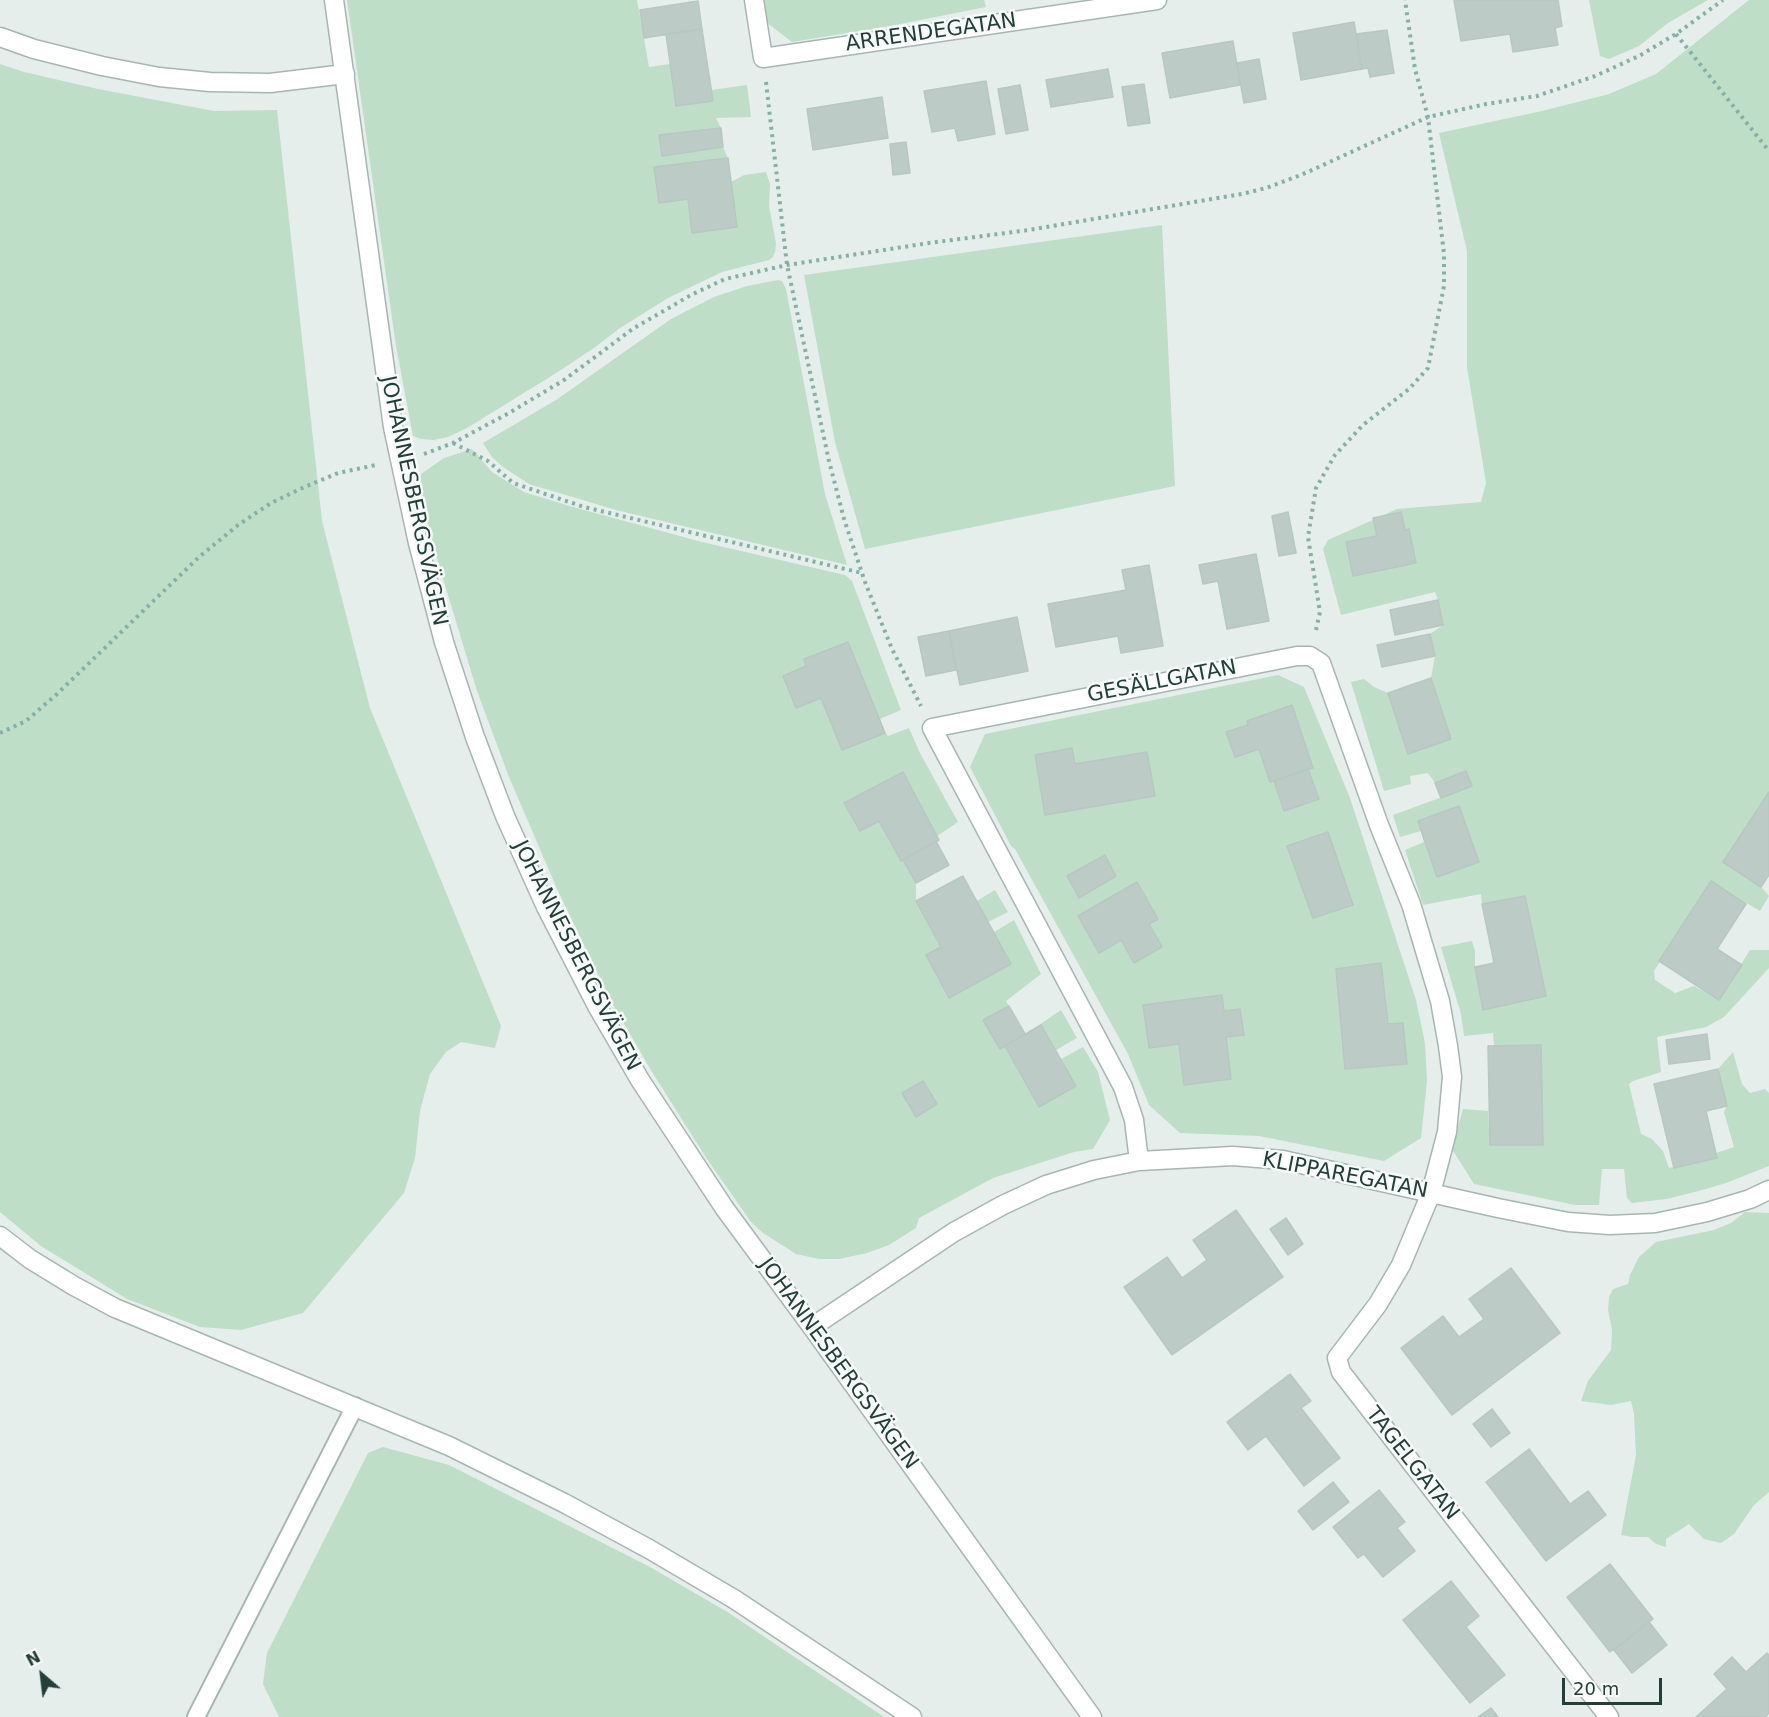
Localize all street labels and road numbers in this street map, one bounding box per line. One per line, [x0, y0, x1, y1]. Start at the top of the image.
street label: ARRENDEGATAN [844, 9, 1018, 57]
street label: JOHANNESBERGSVÄGEN [374, 374, 452, 628]
street label: GESÄLLGATAN [1085, 655, 1239, 709]
street label: JOHANNESBERGSVÄGEN [507, 837, 645, 1075]
street label: KLIPPAREGATAN [1260, 1148, 1430, 1204]
street label: JOHANNESBERGSVÄGEN [753, 1253, 923, 1475]
street label: TAGELGATAN [1360, 1402, 1464, 1526]

